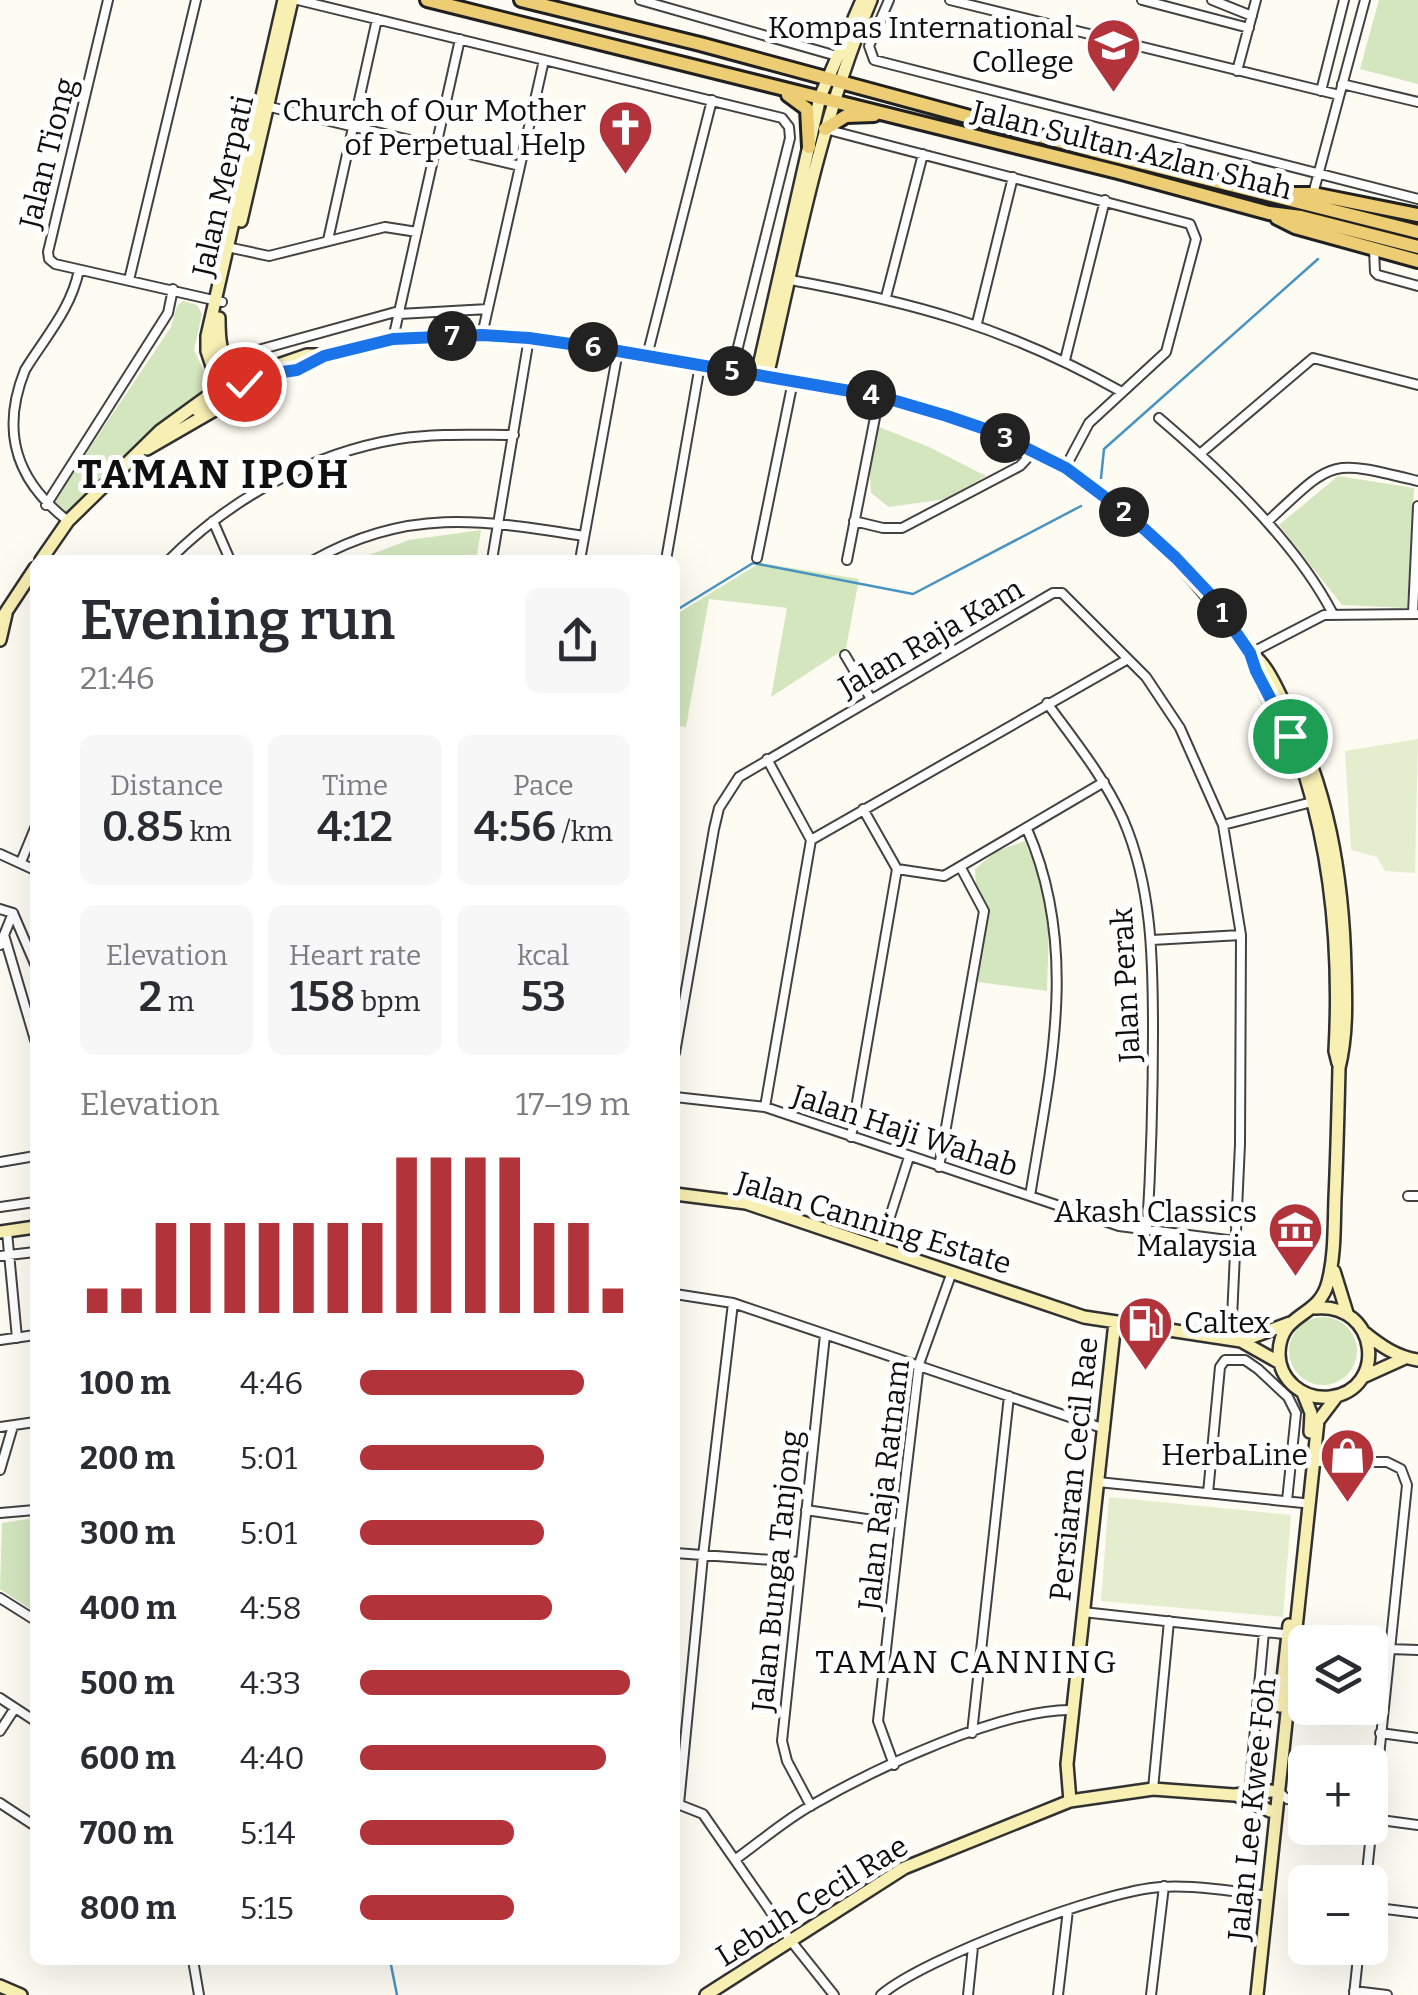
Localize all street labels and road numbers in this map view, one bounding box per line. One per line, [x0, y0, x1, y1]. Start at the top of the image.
street label: Jalan Tiong [12, 74, 84, 233]
street label: Jalan Merpati [184, 92, 261, 281]
street label: Jalan Sultan Azlan Shah [967, 93, 1296, 207]
street label: Jalan Raja Kam [832, 571, 1030, 706]
street label: Jalan Perak [1104, 907, 1148, 1064]
street label: Jalan Haji Wahab [787, 1077, 1022, 1184]
street label: Jalan Canning Estate [731, 1164, 1016, 1282]
street label: Persiaran Cecil Rae [1042, 1335, 1106, 1603]
street label: Jalan Raja Ratnam [851, 1357, 917, 1613]
street label: Jalan Bunga Tanjong [744, 1428, 810, 1715]
street label: Jalan Lee Kwee Foh [1220, 1675, 1284, 1943]
street label: Lebuh Cecil Rae [710, 1828, 914, 1974]

